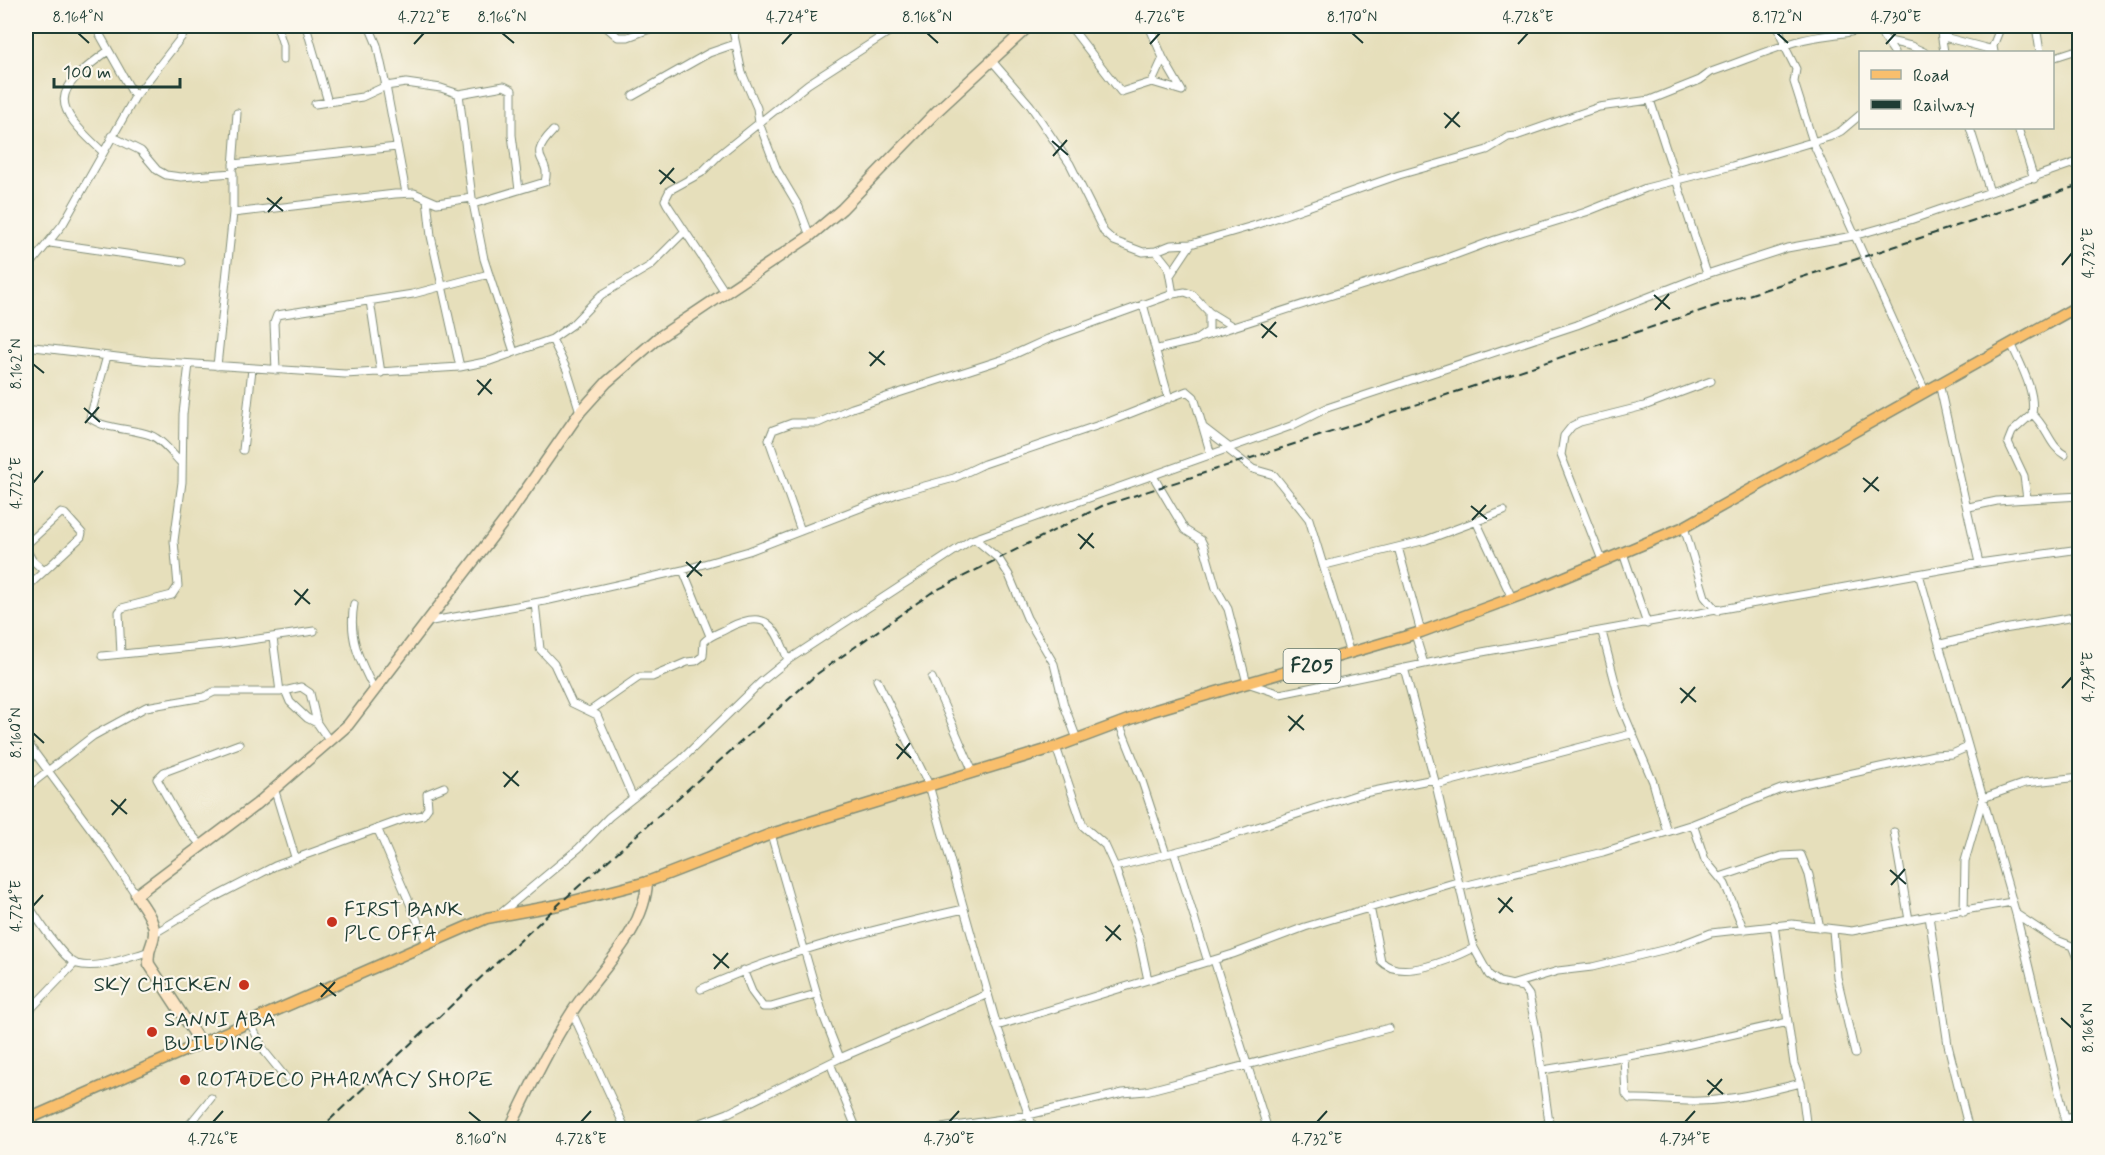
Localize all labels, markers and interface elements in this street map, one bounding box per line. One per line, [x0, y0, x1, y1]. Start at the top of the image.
text: 8.164°N [53, 8, 103, 28]
text: 4.722°E [398, 8, 450, 28]
text: 8.166°N [477, 8, 527, 28]
text: 4.724°E [766, 8, 818, 28]
text: 8.168°N [902, 8, 952, 28]
text: 4.726°E [1135, 8, 1185, 28]
text: 8.170°N [1327, 8, 1377, 28]
text: 4.728°E [1502, 8, 1554, 28]
text: 8.172°N [1752, 8, 1802, 28]
text: 4.730°E [1871, 8, 1922, 28]
scale bar [54, 51, 180, 89]
legend [1859, 51, 2054, 129]
text: 100 m [63, 61, 111, 85]
text: Road [1913, 64, 1949, 88]
text: Railway [1913, 94, 1975, 118]
text: 4.732°E [2079, 228, 2099, 278]
text: 8.162°N [7, 339, 27, 390]
text: 4.722°E [7, 457, 27, 509]
road number: F205 [1284, 649, 1340, 683]
text: 4.734°E [2079, 652, 2099, 702]
text: 8.160°N [7, 707, 27, 759]
text: 4.724°E [7, 880, 27, 932]
place label: FIRST BANK PLC OFFA [344, 896, 462, 948]
marker: FIRST BANK PLC OFFA [325, 915, 339, 929]
place label: SKY CHICKEN [94, 971, 232, 999]
marker: SKY CHICKEN [237, 978, 251, 992]
text: 8.168°N [2079, 1003, 2099, 1053]
place label: SANNI ABA BUILDING [164, 1006, 276, 1058]
marker: SANNI ABA BUILDING [145, 1025, 159, 1039]
place label: ROTADECO PHARMACY SHOPE [197, 1066, 493, 1094]
marker: ROTADECO PHARMACY SHOPE [178, 1073, 192, 1087]
text: 4.726°E [188, 1130, 238, 1150]
text: 8.160°N [455, 1130, 507, 1150]
text: 4.728°E [555, 1130, 607, 1150]
text: 4.730°E [924, 1130, 975, 1150]
text: 4.732°E [1292, 1130, 1342, 1150]
text: 4.734°E [1660, 1130, 1710, 1150]

